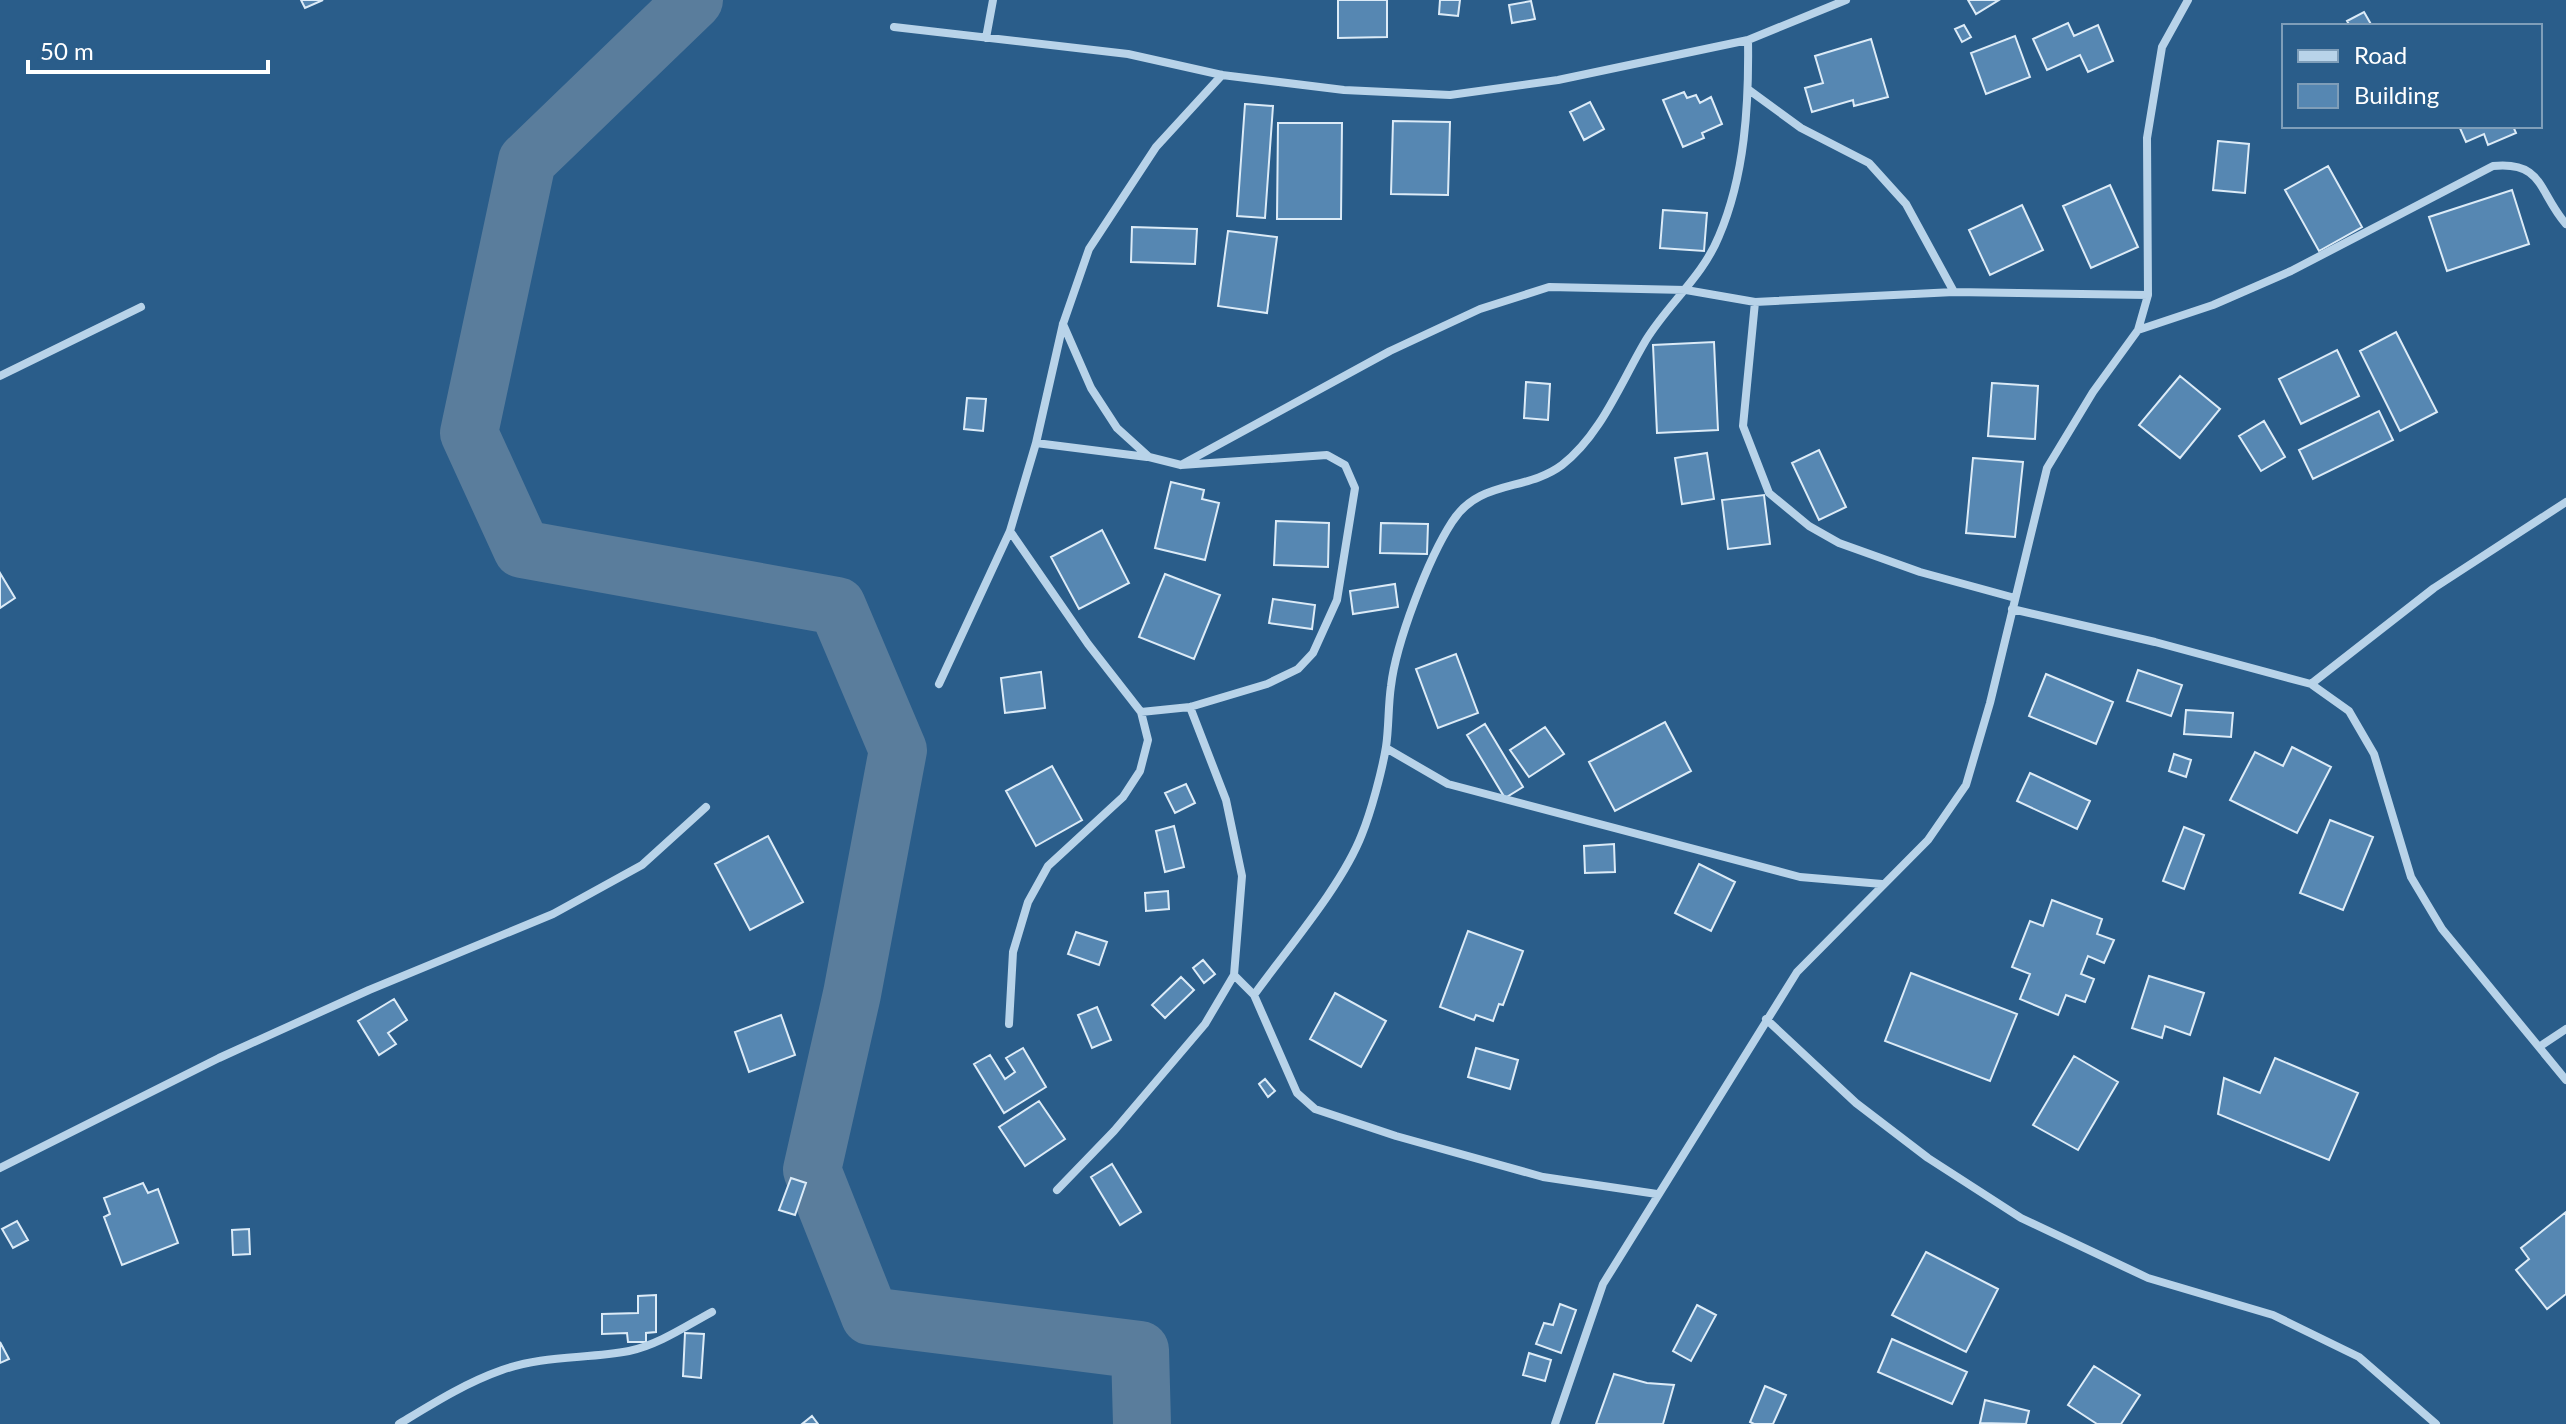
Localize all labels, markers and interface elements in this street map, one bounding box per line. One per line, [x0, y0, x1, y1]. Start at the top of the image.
scale bar [28, 24, 268, 74]
legend [2282, 24, 2542, 128]
text: 50 m [40, 36, 94, 65]
text: Road [2354, 40, 2407, 69]
text: Building [2354, 80, 2439, 109]

